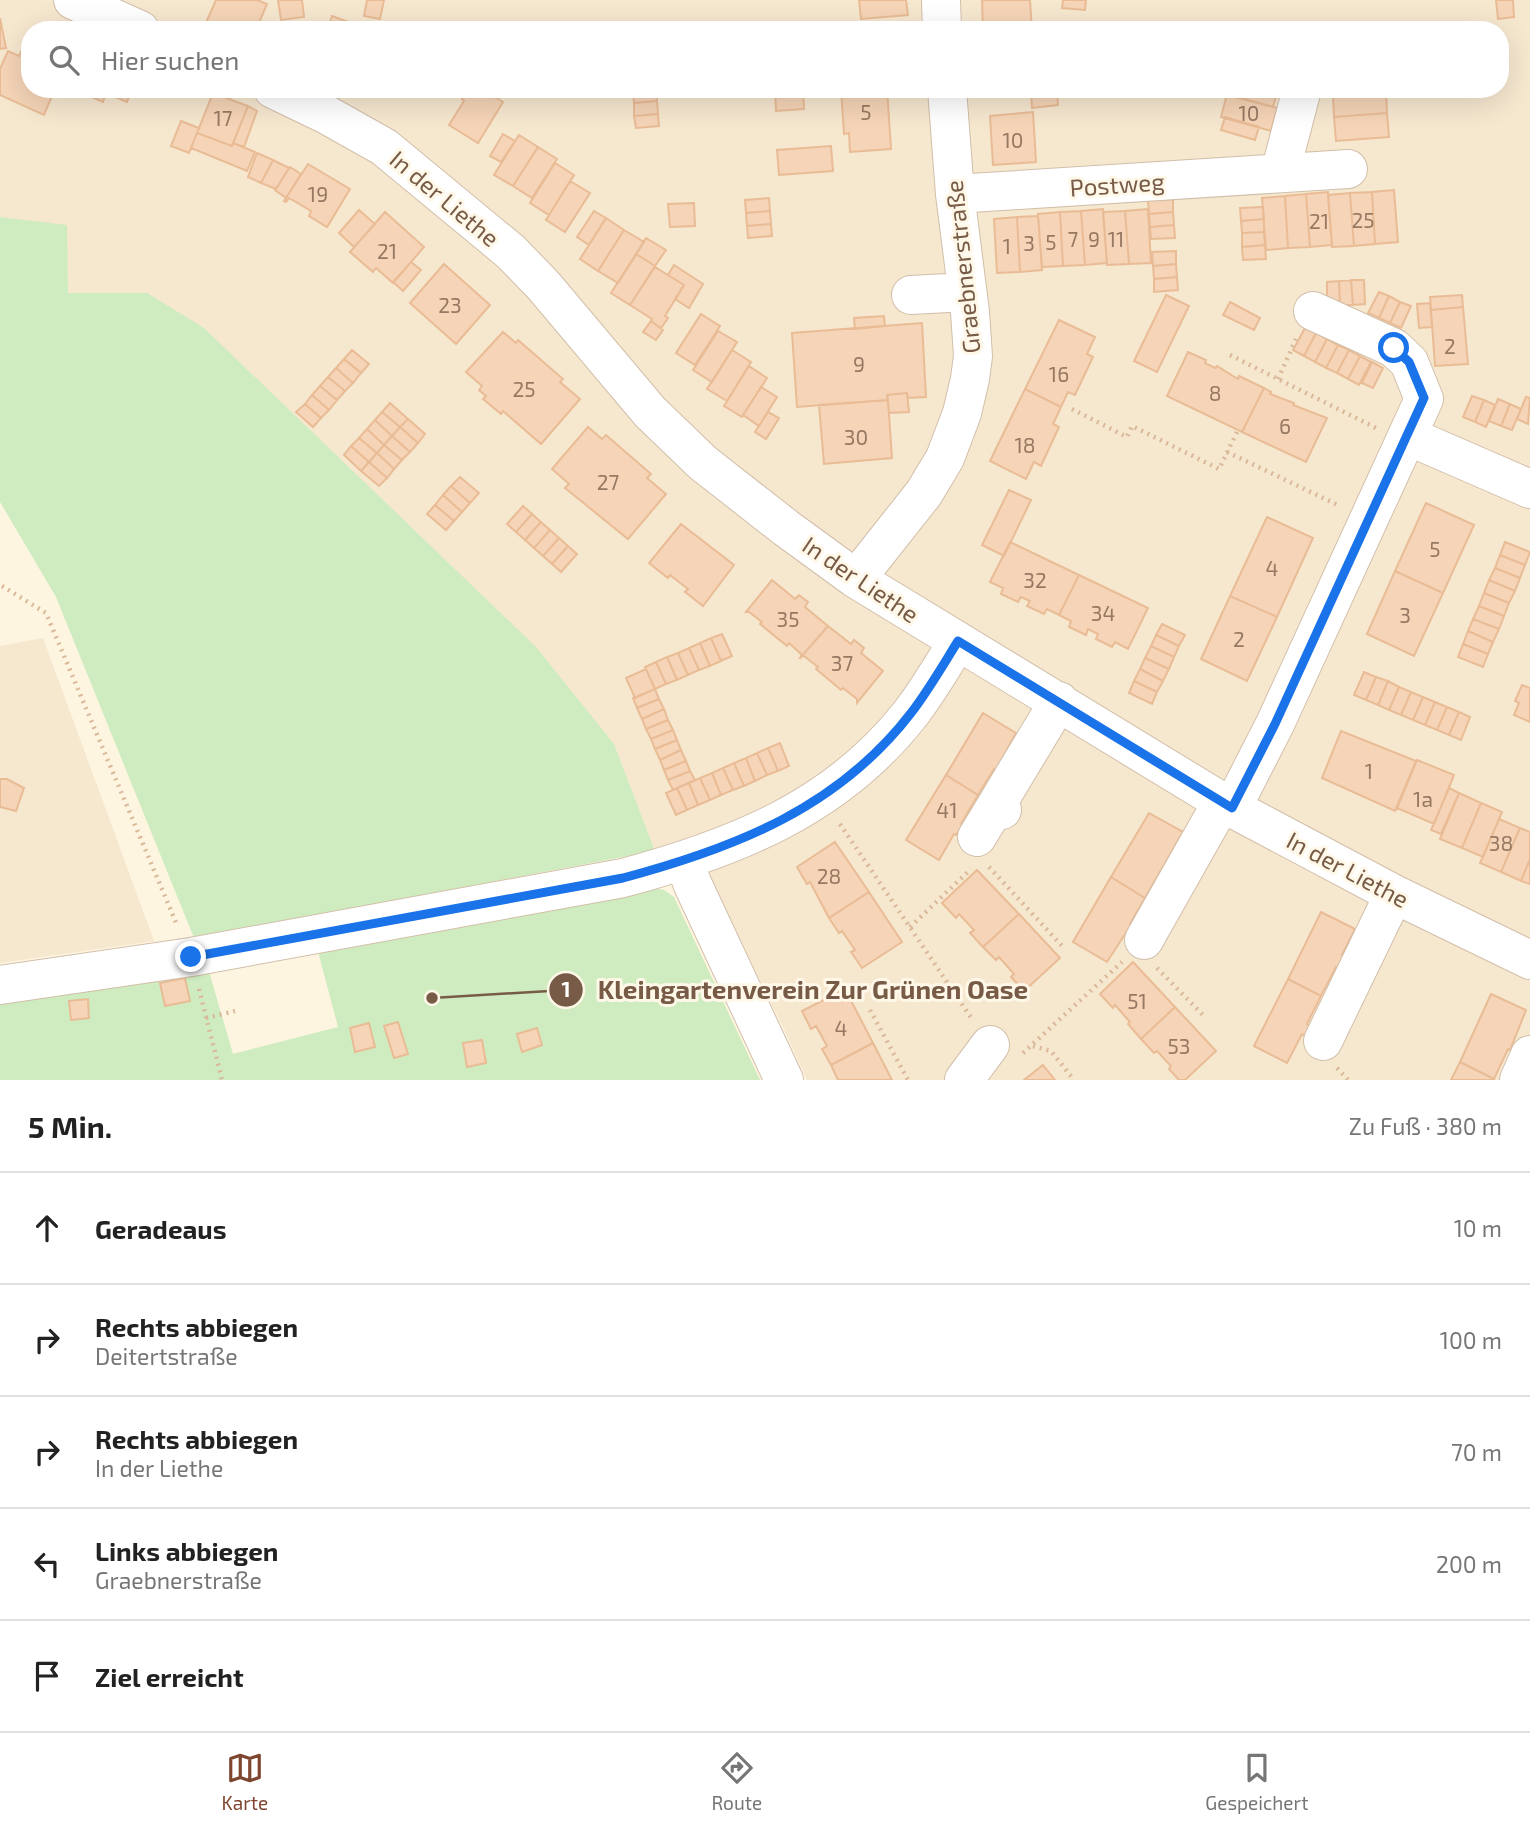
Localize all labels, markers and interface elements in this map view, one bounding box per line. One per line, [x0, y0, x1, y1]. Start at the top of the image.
search box [21, 21, 1509, 98]
icon: search [45, 41, 83, 79]
text: Hier suchen [101, 44, 239, 75]
house number: 5 [860, 99, 872, 124]
house number: 10 [1238, 100, 1260, 125]
house number: 17 [213, 105, 233, 130]
house number: 10 [1002, 127, 1024, 152]
street label: In der Liethe [384, 144, 506, 252]
street label: Postweg [1069, 166, 1165, 202]
street label: Graebnerstraße [938, 179, 986, 355]
house number: 19 [308, 181, 328, 206]
house number: 25 [1351, 207, 1375, 232]
house number: 21 [1309, 208, 1329, 233]
house number: 7 [1068, 226, 1079, 251]
house number: 9 [1088, 226, 1100, 251]
house number: 11 [1108, 226, 1124, 251]
house number: 5 [1045, 229, 1057, 254]
house number: 3 [1023, 230, 1035, 255]
house number: 1 [1003, 233, 1011, 258]
house number: 21 [377, 238, 397, 263]
house number: 23 [438, 292, 462, 317]
route start [1378, 332, 1409, 363]
house number: 2 [1444, 333, 1456, 358]
house number: 9 [853, 351, 865, 376]
house number: 16 [1049, 361, 1069, 386]
house number: 25 [512, 376, 536, 401]
house number: 8 [1209, 380, 1221, 405]
house number: 6 [1279, 413, 1291, 438]
house number: 30 [844, 424, 868, 449]
house number: 18 [1014, 432, 1036, 457]
house number: 27 [597, 469, 620, 494]
street label: In der Liethe [797, 530, 925, 628]
house number: 5 [1429, 536, 1441, 561]
house number: 4 [1266, 555, 1278, 580]
house number: 32 [1023, 567, 1047, 592]
house number: 34 [1091, 600, 1115, 625]
house number: 3 [1399, 602, 1411, 627]
house number: 35 [777, 606, 799, 631]
house number: 2 [1233, 626, 1245, 651]
house number: 37 [831, 650, 853, 675]
house number: 1 [1365, 758, 1373, 783]
house number: 1a [1413, 786, 1433, 811]
house number: 41 [936, 797, 958, 822]
street label: In der Liethe [1282, 825, 1414, 913]
house number: 38 [1489, 830, 1513, 855]
house number: 28 [817, 863, 841, 888]
route end [175, 941, 206, 972]
callout: Kleingartenverein Zur Grünen Oase [549, 966, 1043, 1013]
text: Kleingartenverein Zur Grünen Oase [598, 973, 1028, 1004]
text: 1 [561, 976, 571, 1001]
house number: 51 [1127, 988, 1147, 1013]
house number: 4 [835, 1015, 847, 1040]
house number: 53 [1168, 1033, 1190, 1058]
text: 5 Min. [28, 1108, 112, 1144]
text: Zu Fuß · 380 m [1349, 1112, 1502, 1140]
icon: ahead [28, 1209, 66, 1247]
text: Geradeaus [95, 1213, 227, 1244]
text: 10 m [1454, 1214, 1502, 1242]
text: Rechts abbiegen [95, 1311, 298, 1342]
icon: right [28, 1321, 66, 1359]
text: 100 m [1440, 1326, 1502, 1354]
text: Deitertstraße [95, 1342, 238, 1370]
text: Rechts abbiegen [95, 1423, 298, 1454]
icon: right [28, 1433, 66, 1471]
text: 70 m [1451, 1438, 1502, 1466]
text: In der Liethe [95, 1454, 223, 1482]
text: Links abbiegen [95, 1535, 279, 1566]
icon: left [28, 1545, 66, 1583]
text: 200 m [1436, 1550, 1502, 1578]
text: Graebnerstraße [95, 1566, 262, 1594]
icon: arrive [28, 1657, 66, 1695]
text: Ziel erreicht [95, 1661, 244, 1692]
tab: Karte [222, 1749, 268, 1814]
tab: Route [711, 1749, 762, 1814]
tab: Gespeichert [1205, 1749, 1308, 1814]

